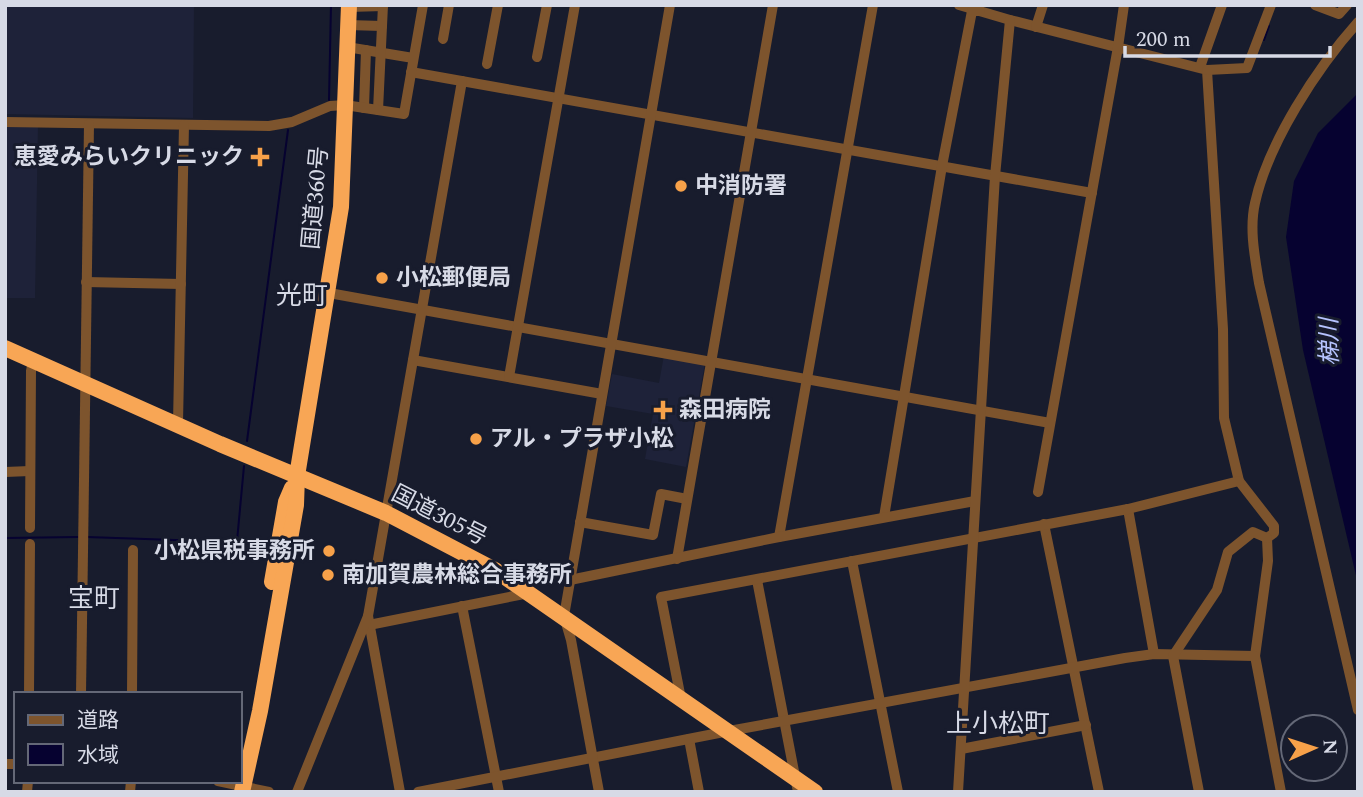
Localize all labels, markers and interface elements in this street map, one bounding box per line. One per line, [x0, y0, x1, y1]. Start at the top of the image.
scale bar [1125, 14, 1330, 58]
text: 200 m [1136, 24, 1191, 56]
place label: 恵愛みらいクリニック [14, 140, 244, 175]
street label: 国道360号 [294, 145, 338, 251]
marker: 恵愛みらいクリニック [250, 147, 270, 167]
place label: 中消防署 [695, 169, 787, 204]
marker: 中消防署 [673, 178, 689, 194]
place label: 小松郵便局 [396, 261, 511, 296]
marker: 小松郵便局 [374, 270, 390, 286]
district label: 光町 [276, 276, 328, 316]
water label: 梯川 [1312, 315, 1348, 366]
place label: 森田病院 [679, 393, 771, 428]
marker: 森田病院 [653, 400, 673, 420]
place label: アル・プラザ小松 [490, 422, 674, 457]
marker: アル・プラザ小松 [468, 431, 484, 447]
street label: 国道305号 [385, 477, 493, 555]
place label: 小松県税事務所 [154, 534, 315, 569]
marker: 小松県税事務所 [321, 543, 337, 559]
place label: 南加賀農林総合事務所 [342, 558, 572, 593]
marker: 南加賀農林総合事務所 [320, 567, 336, 583]
district label: 宝町 [68, 579, 120, 619]
legend [14, 692, 242, 783]
district label: 上小松町 [946, 704, 1050, 744]
text: 道路 [77, 705, 119, 737]
north arrow [1279, 713, 1349, 783]
text: N [1315, 739, 1344, 756]
text: 水域 [77, 740, 119, 772]

